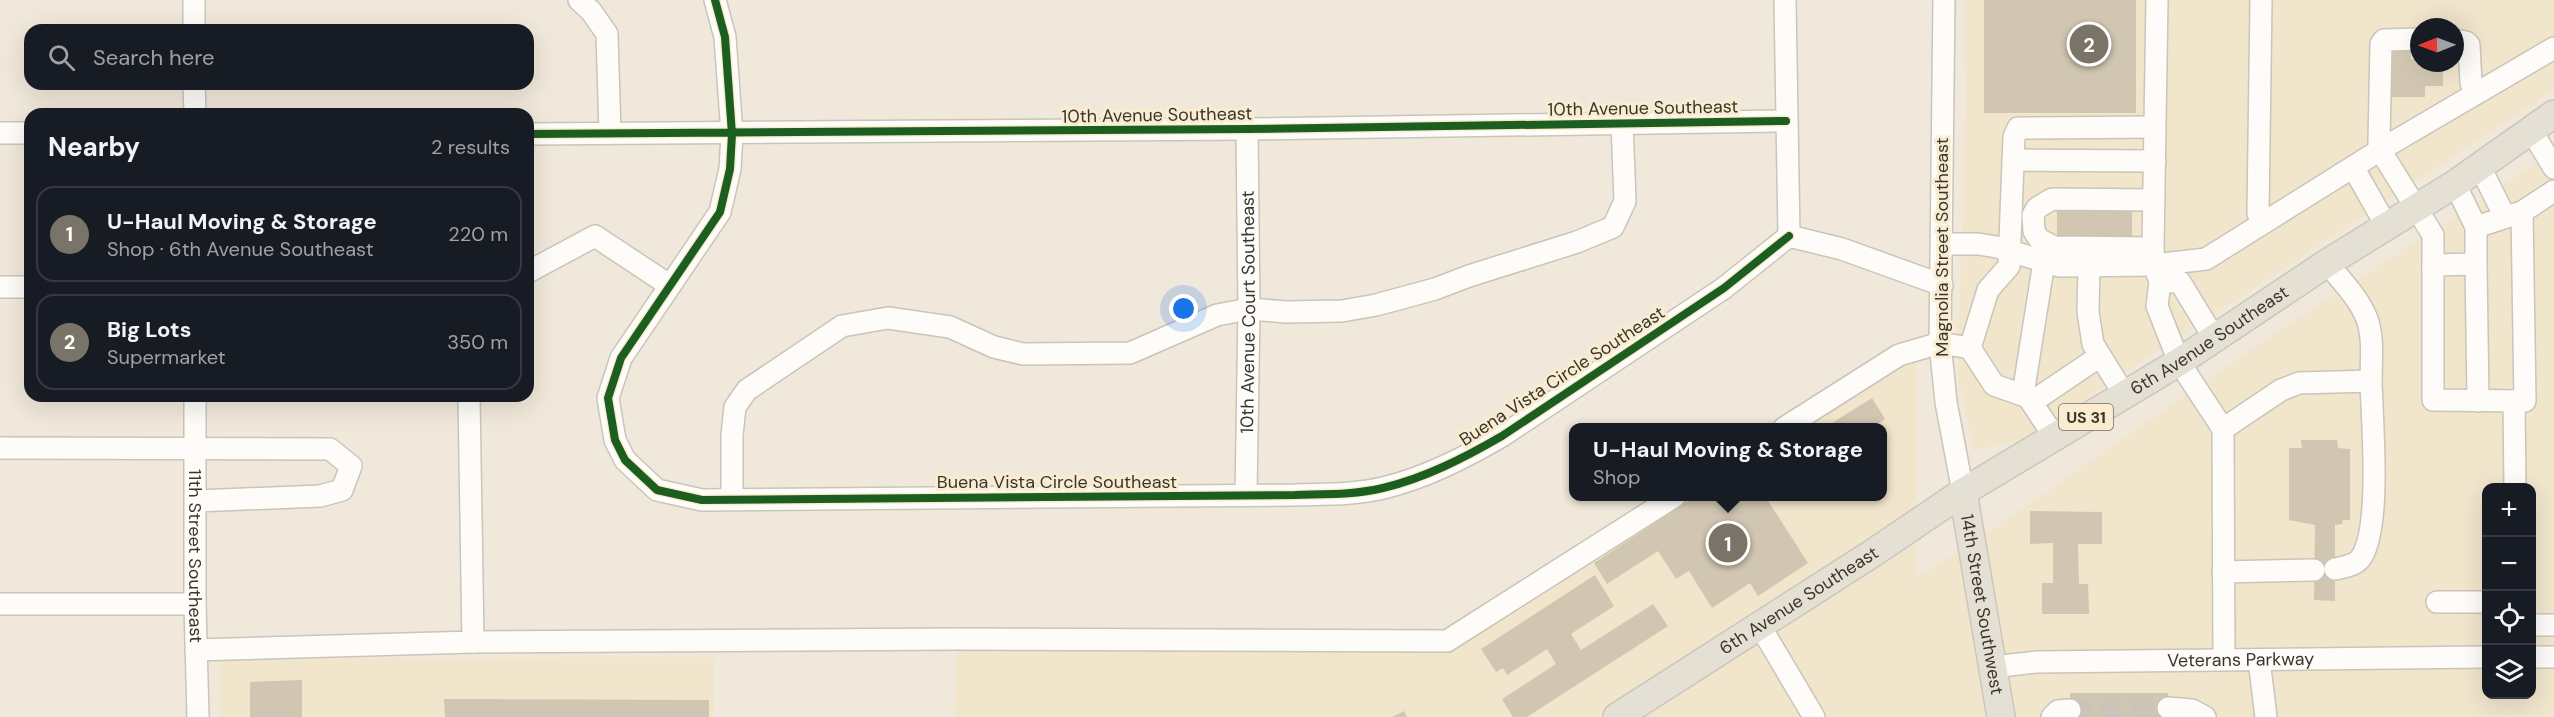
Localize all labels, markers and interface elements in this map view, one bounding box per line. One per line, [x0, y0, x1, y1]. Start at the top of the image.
north arrow [2410, 18, 2464, 72]
pin: 2 [2070, 22, 2108, 66]
search box [24, 24, 534, 90]
icon: search [45, 41, 78, 74]
text: Search here [93, 43, 214, 72]
street label: 10th Avenue Southeast [1547, 94, 1739, 122]
street label: 10th Avenue Southeast [1061, 101, 1253, 129]
text: Nearby [48, 130, 140, 164]
text: 2 results [431, 134, 510, 160]
street label: Magnolia Street Southeast [1930, 137, 1954, 357]
street label: 10th Avenue Court Southeast [1235, 190, 1261, 434]
text: U-Haul Moving & Storage [107, 207, 377, 236]
text: 1 [66, 221, 73, 247]
text: 220 m [448, 221, 508, 247]
text: Shop · 6th Avenue Southeast [107, 236, 374, 262]
street label: 6th Avenue Southeast [2126, 280, 2293, 401]
your location [1169, 294, 1198, 323]
street label: Buena Vista Circle Southeast [1455, 300, 1669, 452]
text: Big Lots [107, 315, 191, 344]
text: 2 [64, 329, 75, 355]
text: 350 m [447, 329, 508, 355]
text: Supermarket [107, 344, 226, 370]
road number: US 31 [2059, 404, 2113, 430]
popup [1569, 423, 1887, 501]
text: U-Haul Moving & Storage [1593, 435, 1863, 464]
text: Shop [1593, 464, 1641, 490]
street label: 11th Street Southeast [183, 469, 208, 643]
street label: Buena Vista Circle Southeast [937, 470, 1177, 494]
map controls [2482, 483, 2536, 699]
button: + [2482, 483, 2536, 537]
street label: 14th Street Southwest [1955, 512, 2009, 697]
pin: 1 [1708, 520, 1748, 566]
button: − [2482, 537, 2536, 591]
street label: 6th Avenue Southeast [1715, 541, 1883, 660]
button: locate [2482, 591, 2536, 645]
button: layers [2482, 645, 2536, 699]
street label: Veterans Parkway [2167, 647, 2314, 673]

